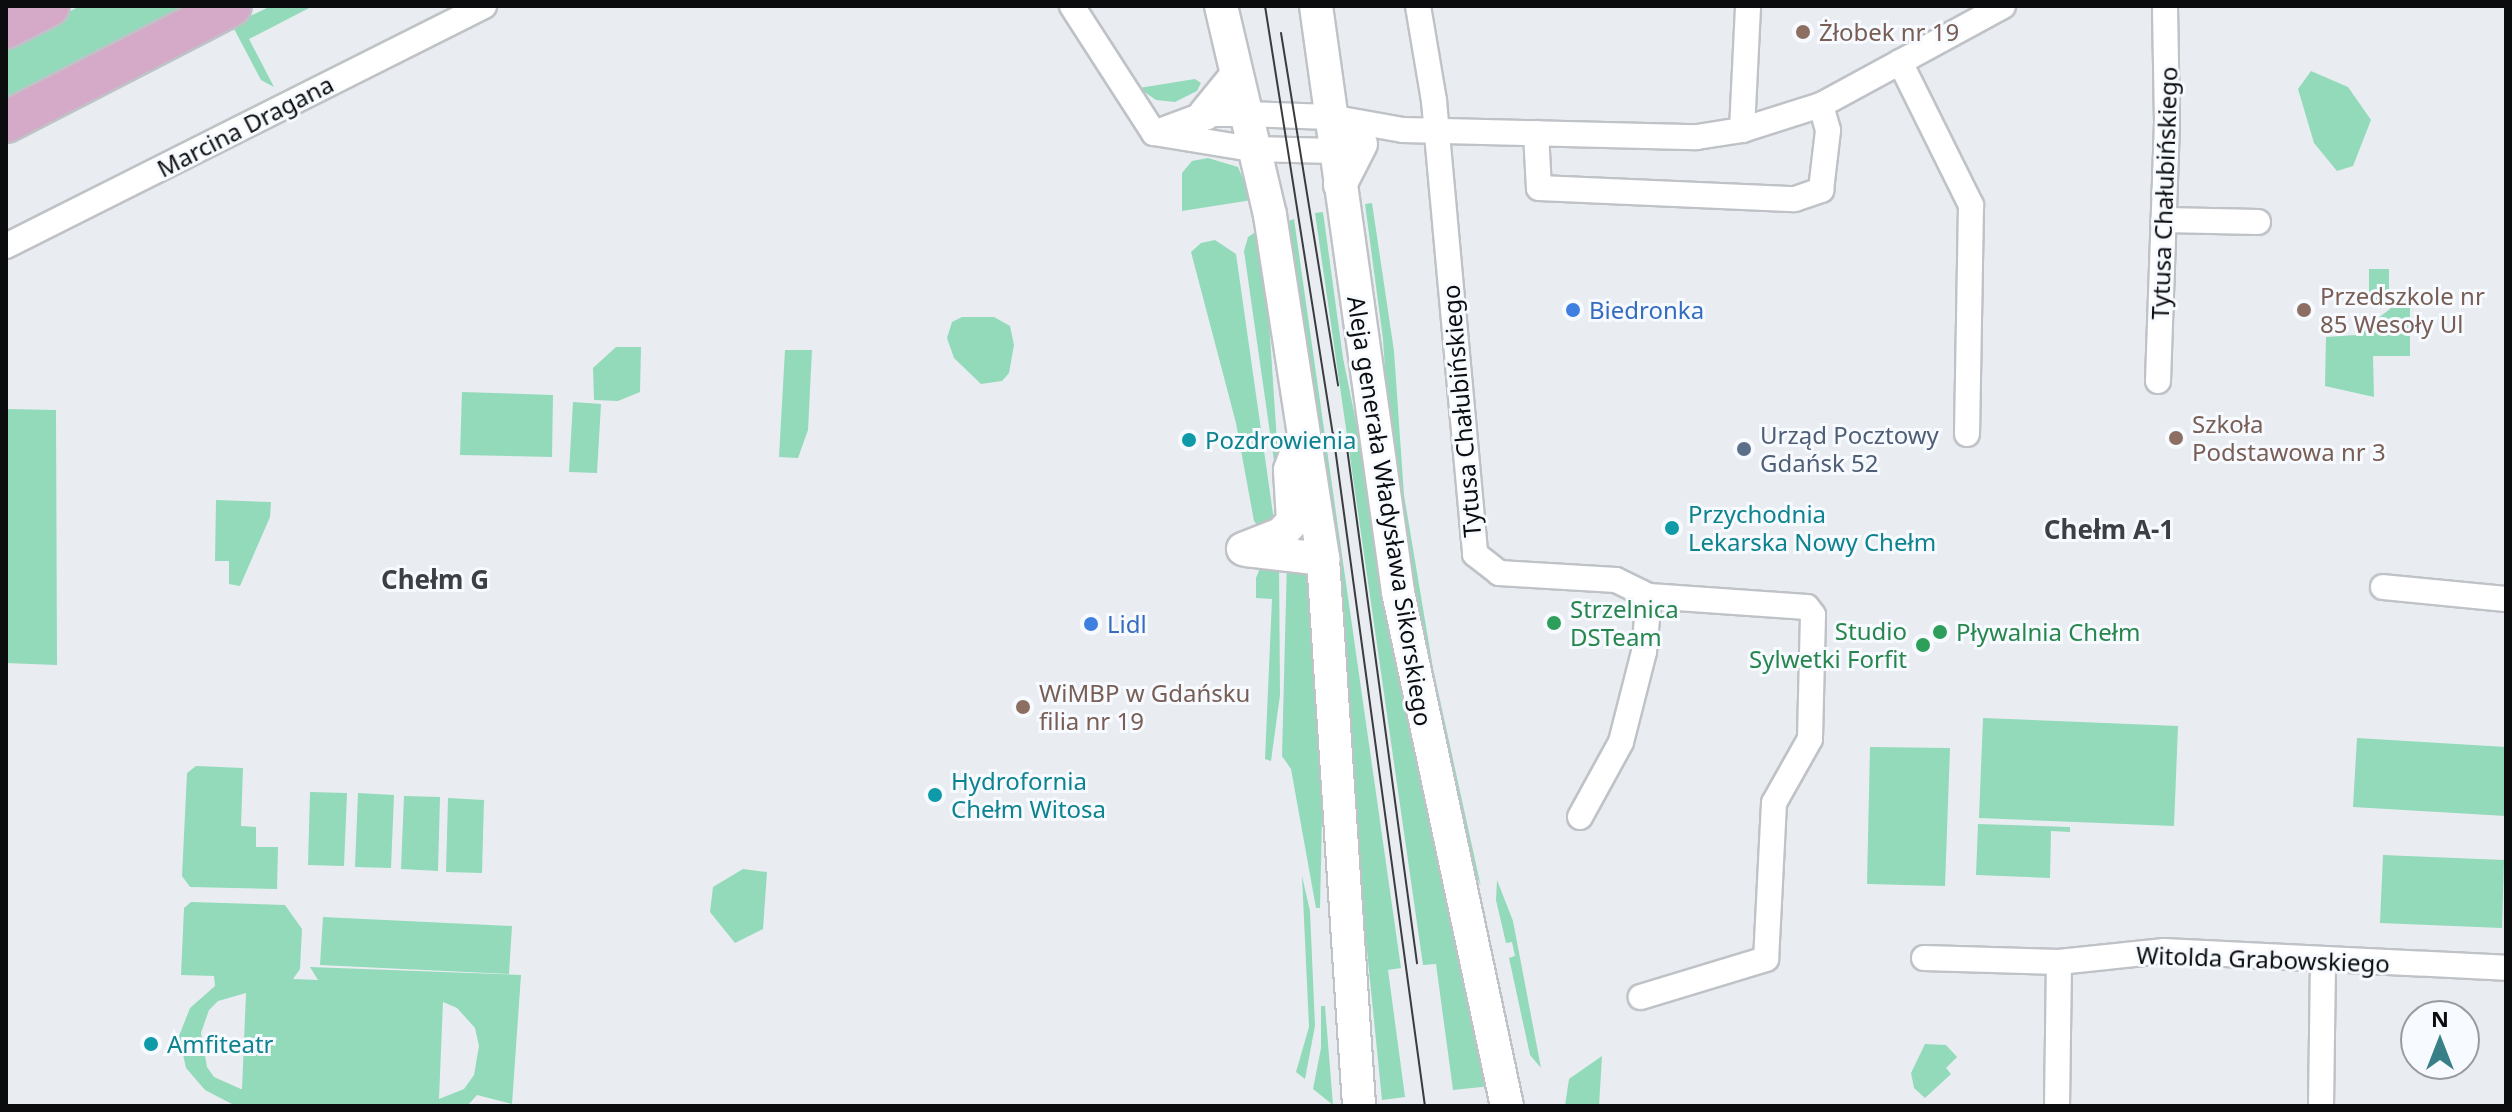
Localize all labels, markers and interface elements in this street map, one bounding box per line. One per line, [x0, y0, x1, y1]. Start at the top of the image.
place label: Żłobek nr 19 [1819, 18, 1959, 46]
marker: Żłobek nr 19 [1794, 23, 1812, 41]
street label: Tytusa Chałubińskiego [2145, 66, 2183, 320]
street label: Marcina Dragana [152, 69, 338, 183]
place label: Przedszkole nr 85 Wesoły Ul [2320, 282, 2485, 338]
street label: Tytusa Chałubińskiego [1436, 284, 1486, 538]
street label: Aleja generała Władysława Sikorskiego [1342, 294, 1438, 728]
place label: Biedronka [1589, 296, 1704, 324]
marker: Biedronka [1564, 301, 1582, 319]
marker: Przedszkole nr 85 Wesoły Ul [2295, 301, 2313, 319]
place label: Szkoła Podstawowa nr 3 [2192, 410, 2386, 466]
place label: Urząd Pocztowy Gdańsk 52 [1760, 421, 1939, 477]
place label: Pozdrowienia [1205, 426, 1356, 454]
marker: Szkoła Podstawowa nr 3 [2167, 429, 2185, 447]
marker: Pozdrowienia [1180, 431, 1198, 449]
marker: Urząd Pocztowy Gdańsk 52 [1735, 440, 1753, 458]
place label: Przychodnia Lekarska Nowy Chełm [1688, 500, 1936, 556]
district label: Chełm A-1 [2044, 514, 2174, 546]
marker: Przychodnia Lekarska Nowy Chełm [1663, 519, 1681, 537]
district label: Chełm G [381, 564, 489, 596]
place label: Strzelnica DSTeam [1570, 595, 1679, 651]
place label: Lidl [1107, 610, 1147, 638]
marker: Strzelnica DSTeam [1545, 614, 1563, 632]
marker: Lidl [1082, 615, 1100, 633]
place label: Studio Sylwetki Forfit [1749, 617, 1907, 673]
place label: Pływalnia Chełm [1956, 618, 2140, 646]
marker: Pływalnia Chełm [1931, 623, 1949, 641]
marker: Studio Sylwetki Forfit [1914, 636, 1932, 654]
place label: WiMBP w Gdańsku filia nr 19 [1039, 679, 1250, 735]
marker: WiMBP w Gdańsku filia nr 19 [1014, 698, 1032, 716]
place label: Hydrofornia Chełm Witosa [951, 767, 1106, 823]
marker: Hydrofornia Chełm Witosa [926, 786, 944, 804]
street label: Witolda Grabowskiego [2136, 940, 2390, 978]
north arrow [2400, 1000, 2480, 1080]
text: N [2431, 1003, 2449, 1033]
place label: Amfiteatr [167, 1030, 273, 1058]
marker: Amfiteatr [142, 1035, 160, 1053]

